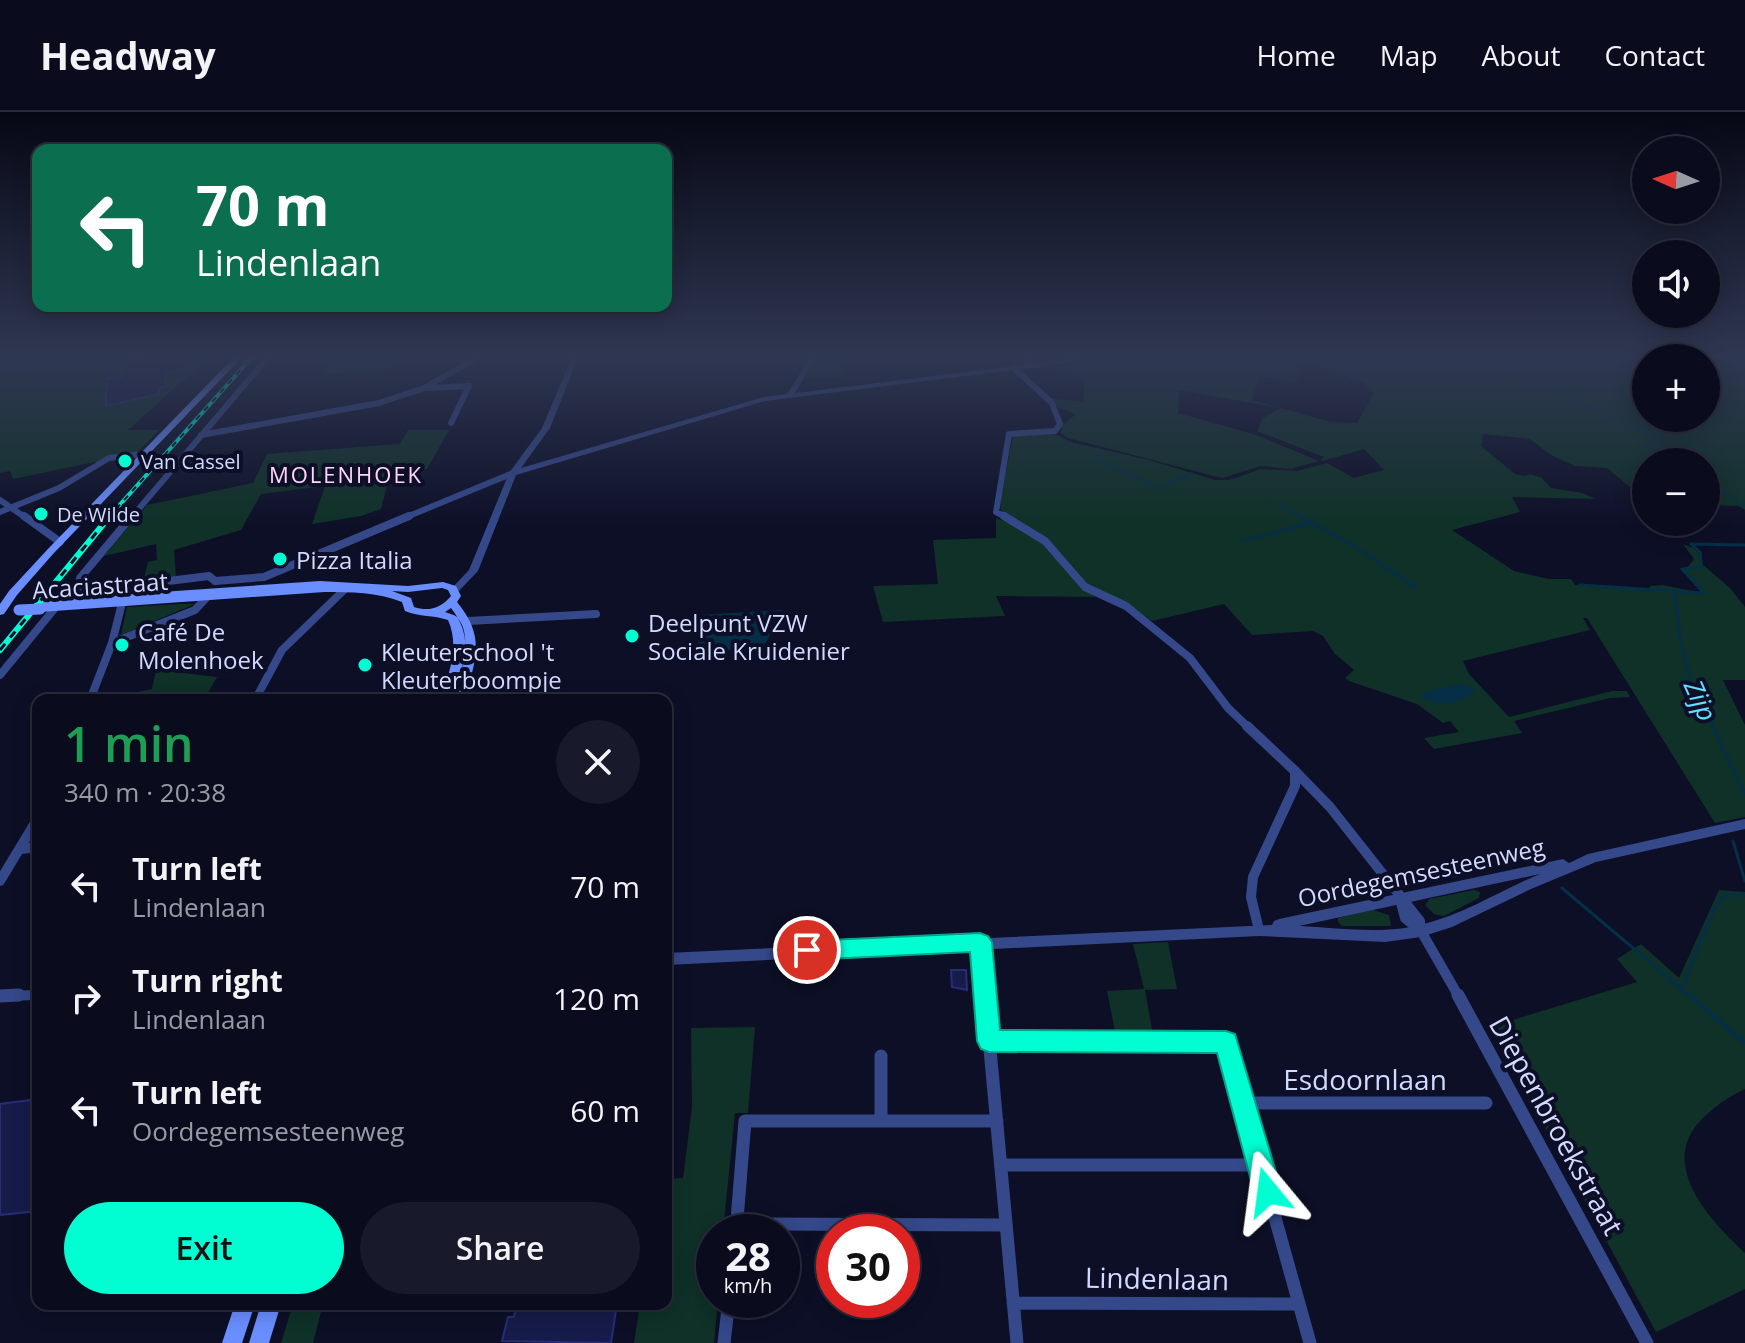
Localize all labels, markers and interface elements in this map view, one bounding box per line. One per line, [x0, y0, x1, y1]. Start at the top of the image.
text: Headway [40, 29, 216, 81]
text: Home [1257, 36, 1336, 74]
text: Map [1380, 36, 1438, 74]
text: About [1482, 36, 1560, 74]
text: Contact [1604, 36, 1705, 74]
north arrow [1632, 136, 1720, 224]
map controls [1632, 136, 1720, 536]
text: 70 m [196, 166, 330, 242]
icon: left [64, 176, 168, 280]
text: Lindenlaan [196, 238, 381, 287]
button: sound [1632, 240, 1720, 328]
button: + [1632, 344, 1720, 432]
place label: Van Cassel [141, 448, 241, 475]
button: − [1632, 448, 1720, 536]
marker: Van Cassel [116, 452, 134, 470]
district label: MOLENHOEK [269, 459, 423, 489]
place label: De Wilde [57, 501, 140, 528]
marker: De Wilde [32, 505, 50, 523]
place label: Pizza Italia [296, 543, 413, 576]
marker: Pizza Italia [271, 550, 289, 568]
street label: Acaciastraat [31, 564, 169, 606]
place label: Deelpunt VZW Sociale Kruidenier [648, 606, 850, 667]
place label: Café De Molenhoek [138, 615, 264, 676]
marker: Deelpunt VZW Sociale Kruidenier [623, 627, 641, 645]
place label: Kleuterschool 't Kleuterboompje [381, 635, 562, 696]
marker: Café De Molenhoek [113, 636, 131, 654]
marker: Kleuterschool 't Kleuterboompje [356, 656, 374, 674]
water label: Zijp [1676, 673, 1726, 726]
text: 1 min [64, 711, 194, 776]
button: close [556, 720, 640, 804]
text: 340 m · 20:38 [64, 774, 226, 810]
street label: Oordegemsesteenweg [1295, 830, 1547, 914]
text: Turn left [132, 848, 262, 889]
icon: left [64, 864, 108, 908]
text: 70 m [570, 866, 640, 907]
text: Lindenlaan [132, 889, 266, 925]
pin [773, 916, 841, 984]
icon: arrive [785, 928, 829, 972]
text: Turn right [132, 960, 283, 1001]
icon: right [64, 976, 108, 1020]
text: 120 m [553, 978, 640, 1019]
text: Lindenlaan [132, 1001, 266, 1037]
street label: Diepenbroekstraat [1481, 1009, 1633, 1241]
street label: Esdoornlaan [1283, 1060, 1447, 1098]
text: Turn left [132, 1072, 262, 1113]
icon: left [64, 1088, 108, 1132]
text: 60 m [570, 1090, 640, 1131]
text: Oordegemsesteenweg [132, 1113, 404, 1149]
position arrow [1226, 1150, 1310, 1234]
button: Exit [64, 1202, 344, 1294]
button: Share [360, 1202, 640, 1294]
speed limit sign: 30 [816, 1214, 920, 1318]
text: 28 [725, 1228, 771, 1283]
street label: Lindenlaan [1085, 1258, 1229, 1298]
text: km/h [724, 1272, 772, 1299]

